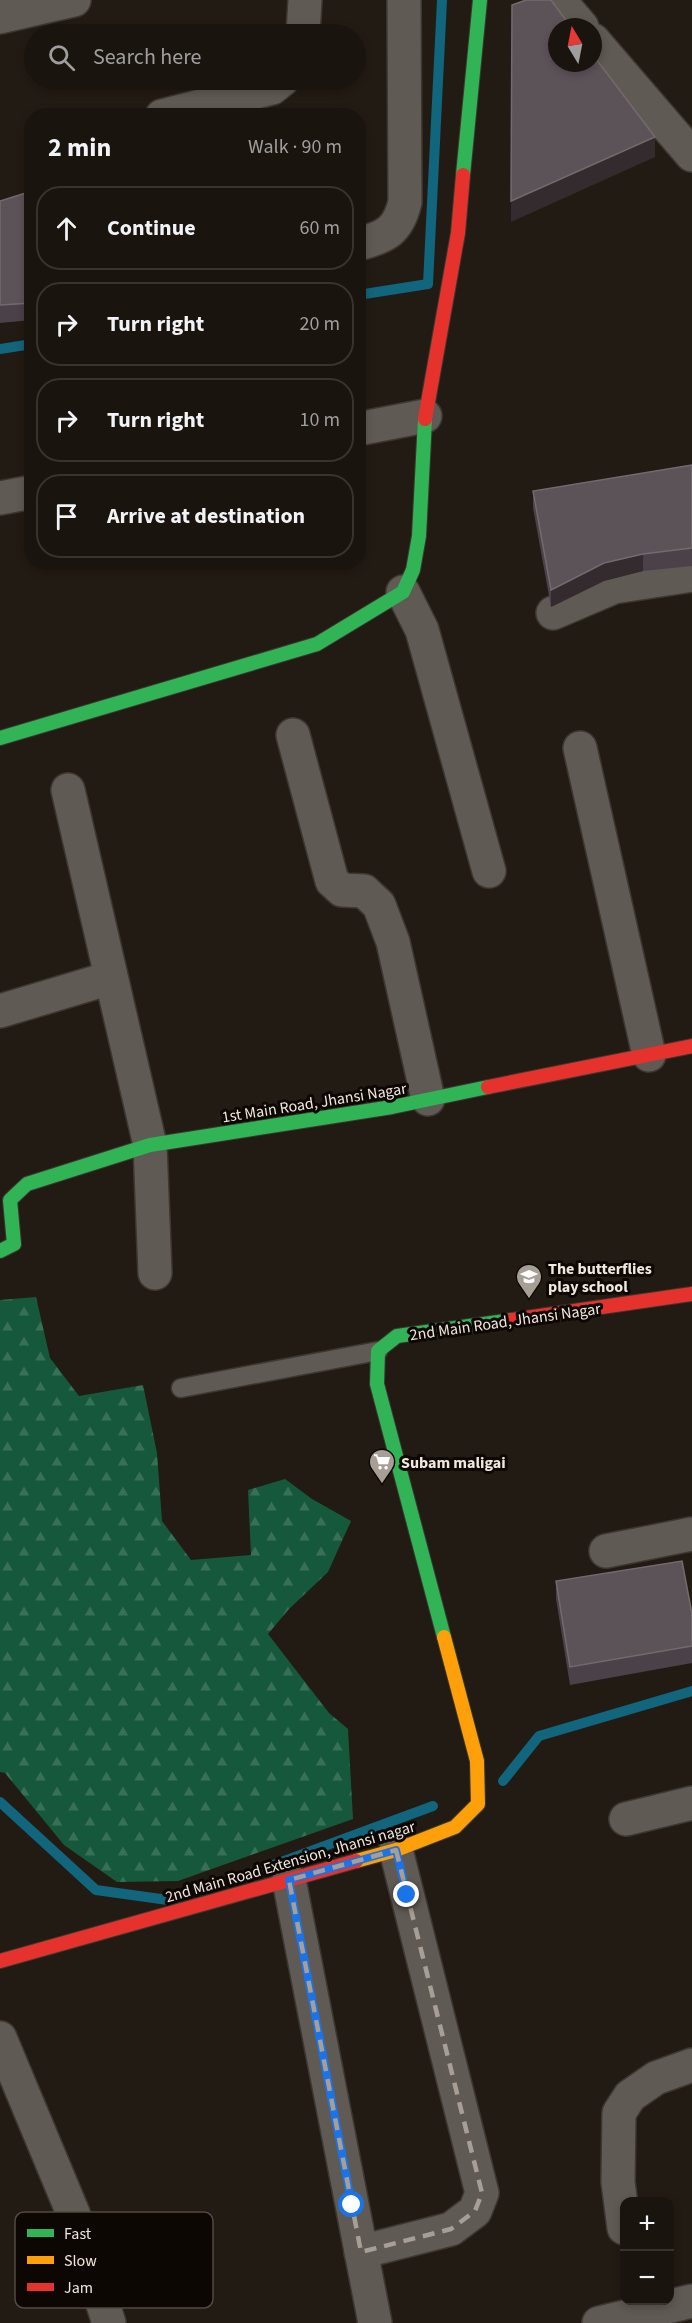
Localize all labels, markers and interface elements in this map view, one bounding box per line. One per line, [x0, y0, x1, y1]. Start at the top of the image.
north arrow [548, 18, 602, 72]
search box [24, 24, 366, 90]
icon: search [45, 41, 78, 74]
text: Search here [93, 41, 201, 73]
text: 2 min [48, 129, 111, 166]
text: Walk · 90 m [248, 133, 342, 161]
icon: ahead [50, 212, 83, 245]
text: Continue [107, 212, 196, 244]
text: 60 m [300, 214, 340, 242]
icon: right [50, 308, 83, 341]
text: Turn right [107, 308, 204, 340]
text: 20 m [300, 310, 340, 338]
icon: right [50, 404, 83, 437]
text: Turn right [107, 404, 204, 436]
text: 10 m [300, 406, 340, 434]
icon: arrive [50, 500, 83, 533]
text: Arrive at destination [107, 500, 305, 532]
street label: 1st Main Road, Jhansi Nagar [220, 1077, 409, 1128]
place label: The butterflies play school [548, 1258, 652, 1298]
school or university icon: The butterflies play school [514, 1262, 544, 1300]
street label: 2nd Main Road, Jhansi Nagar [408, 1298, 603, 1346]
supermarket icon: Subam maligai [367, 1447, 397, 1485]
place label: Subam maligai [401, 1452, 506, 1474]
street label: 2nd Main Road Extension, Jhansi nagar [163, 1816, 418, 1908]
route end [393, 1881, 419, 1907]
route start [338, 2191, 364, 2217]
map controls [620, 2197, 674, 2305]
button: + [620, 2197, 674, 2251]
legend [15, 2212, 213, 2308]
text: Fast [64, 2223, 92, 2245]
text: Slow [64, 2250, 97, 2272]
button: − [620, 2251, 674, 2305]
text: Jam [64, 2277, 93, 2299]

